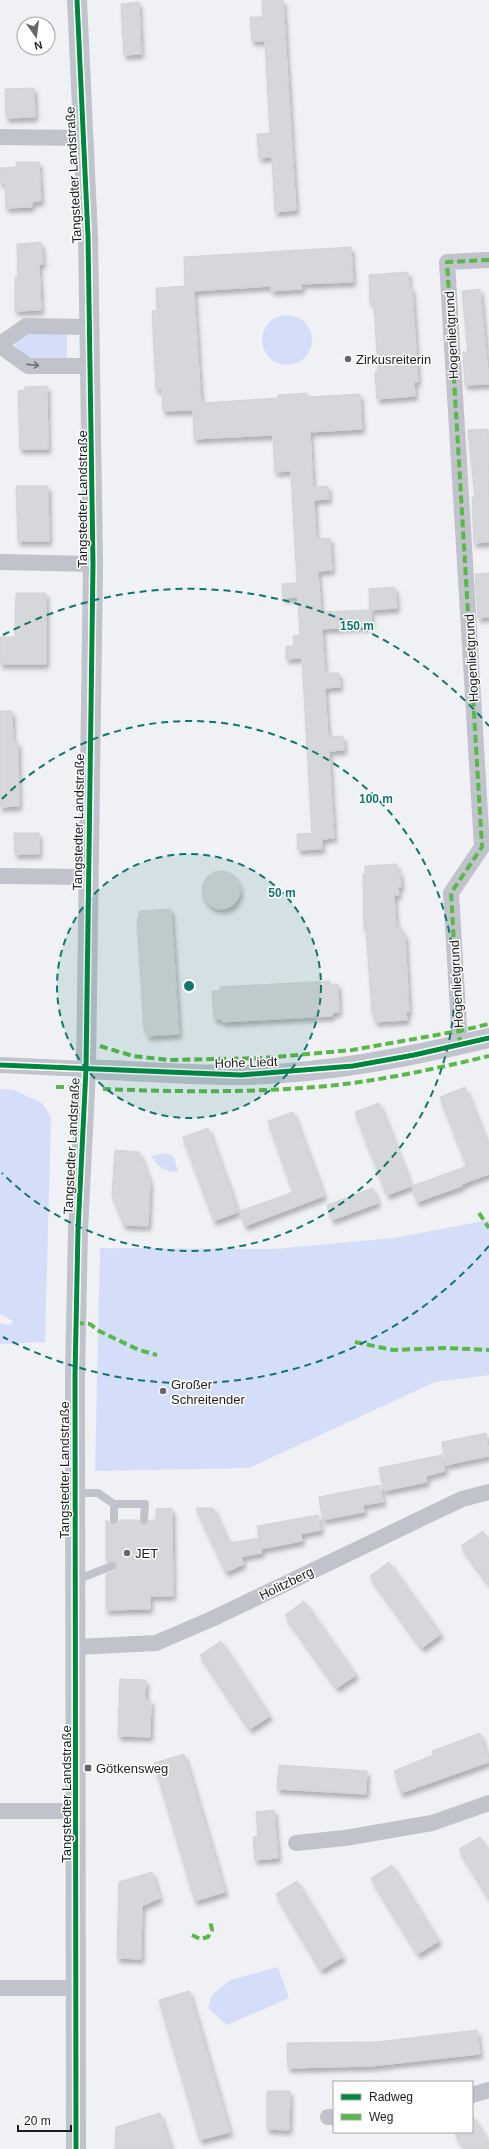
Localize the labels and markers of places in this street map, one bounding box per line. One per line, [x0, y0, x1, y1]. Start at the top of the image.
place label: Zirkusreiterin [356, 352, 431, 367]
marker: Zirkusreiterin [343, 354, 353, 364]
centre of rings [182, 979, 196, 993]
place label: Großer Schreitender [171, 1377, 245, 1407]
marker: Großer Schreitender [158, 1386, 168, 1396]
place label: JET [135, 1546, 158, 1561]
marker: JET [122, 1548, 132, 1558]
place label: Götkensweg [96, 1761, 168, 1776]
marker: Götkensweg [83, 1763, 93, 1773]

